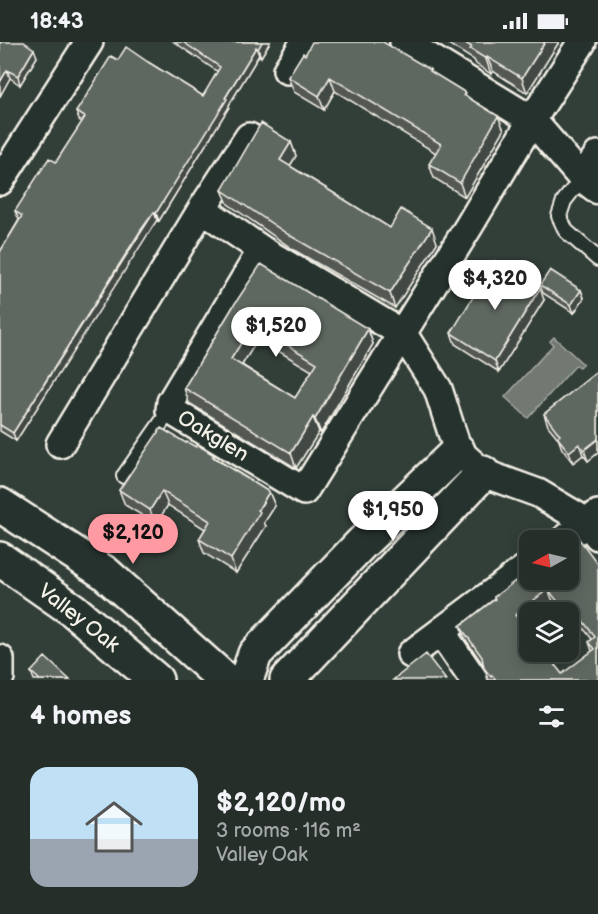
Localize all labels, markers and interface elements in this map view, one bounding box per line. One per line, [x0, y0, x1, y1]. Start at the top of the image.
text: 18:43 [30, 8, 84, 35]
pin: $4,320 [446, 260, 544, 311]
text: $4,320 [462, 267, 528, 291]
pin: $1,520 [227, 307, 325, 358]
text: $1,520 [245, 314, 307, 338]
street label: Oakglen [173, 405, 253, 467]
pin: $1,950 [344, 491, 442, 542]
text: $1,950 [362, 498, 424, 522]
pin: $2,120 [84, 514, 182, 565]
text: $2,120 [102, 521, 164, 545]
north arrow [519, 530, 579, 590]
map controls [519, 530, 579, 662]
street label: Valley Oak [33, 578, 125, 658]
button: layers [519, 602, 579, 662]
icon: filters [535, 700, 568, 733]
text: 4 homes [30, 701, 131, 732]
text: $2,120/mo [216, 788, 346, 819]
icon: home [78, 791, 150, 863]
text: 3 rooms · 116 m² [216, 819, 361, 843]
text: Valley Oak [216, 843, 308, 867]

